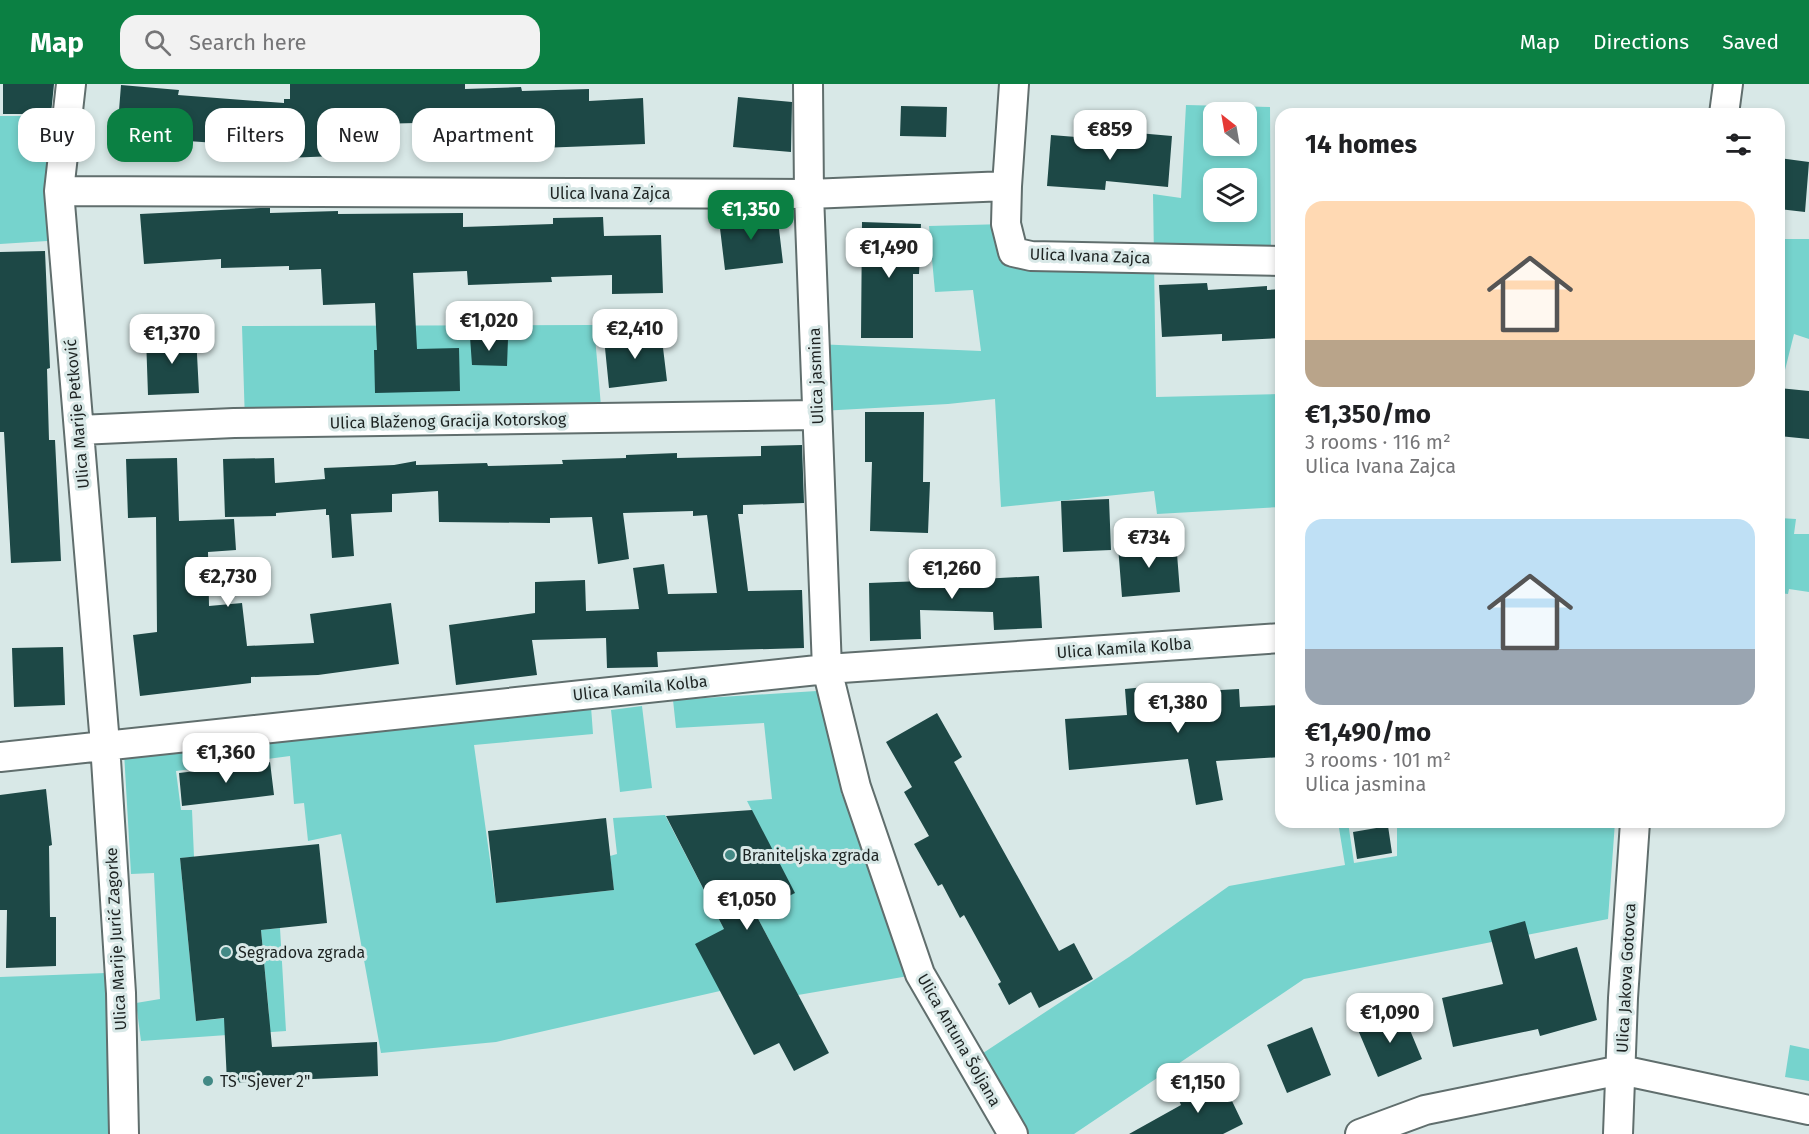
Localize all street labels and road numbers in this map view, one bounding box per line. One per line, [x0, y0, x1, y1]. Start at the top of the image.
street label: Ulica Ivana Zajca [550, 184, 670, 203]
street label: Ulica Ivana Zajca [1029, 244, 1151, 268]
street label: Ulica jasmina [805, 327, 827, 425]
street label: Ulica Marije Petković [61, 338, 93, 490]
street label: Ulica Blaženog Gracija Kotorskog [330, 409, 567, 433]
street label: Ulica Kamila Kolba [1056, 634, 1192, 662]
street label: Ulica Kamila Kolba [572, 671, 708, 705]
street label: Ulica Marije Jurić Zagorke [102, 847, 130, 1031]
street label: Ulica Jakova Gotovca [1613, 903, 1639, 1053]
street label: Ulica Antuna Šoljana [913, 970, 1006, 1110]

